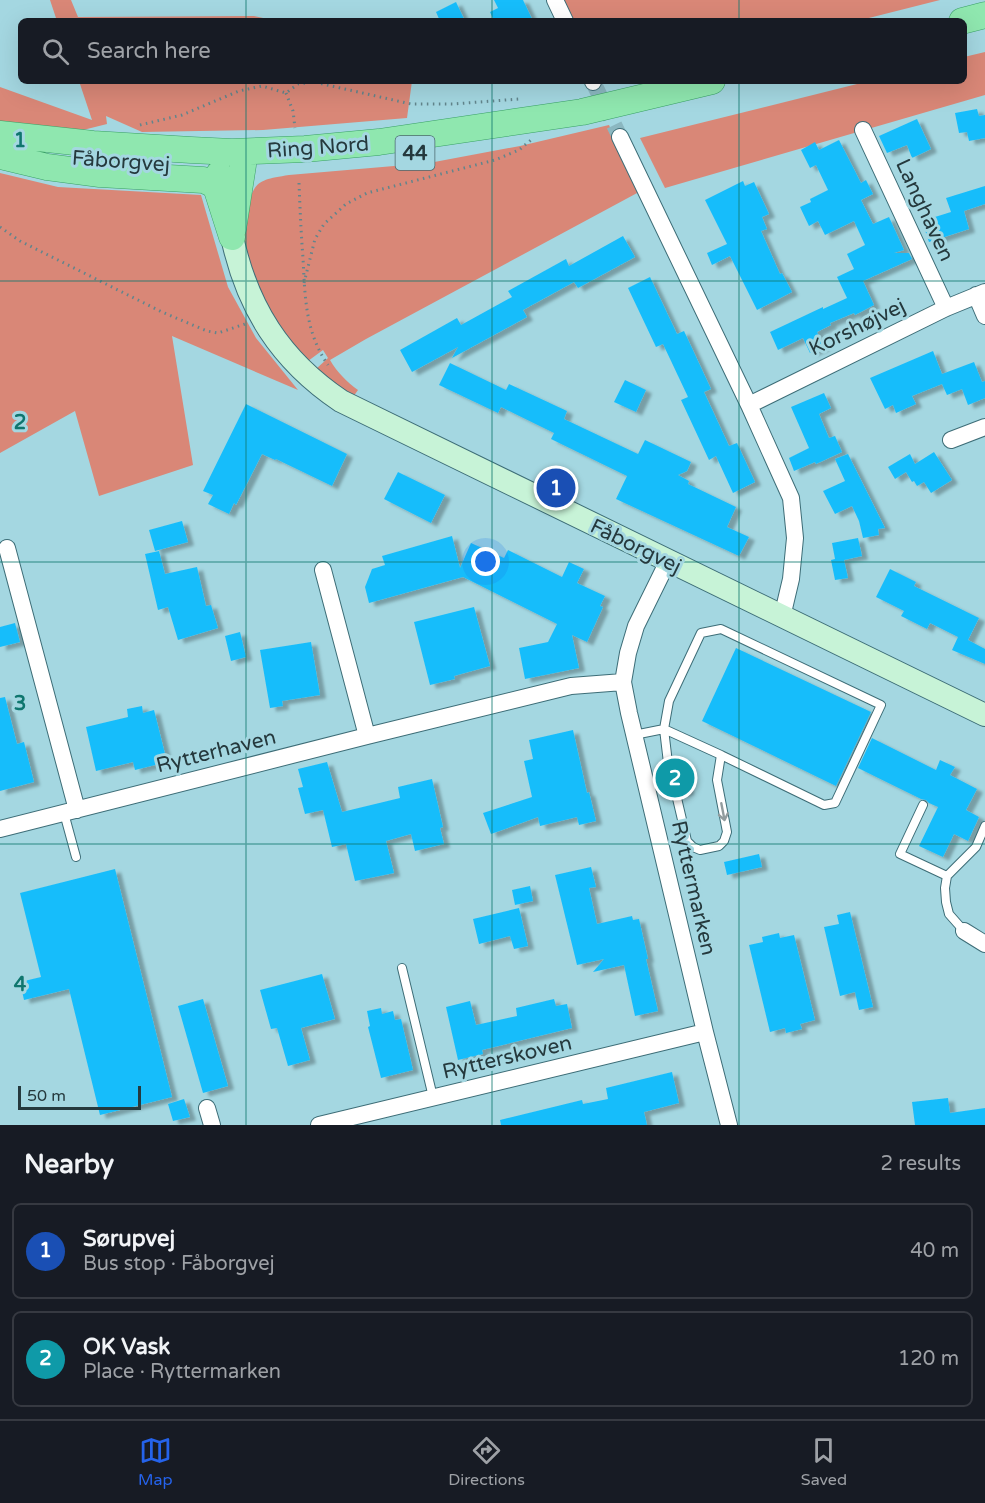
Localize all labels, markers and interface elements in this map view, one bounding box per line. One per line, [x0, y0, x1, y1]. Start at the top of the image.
search box [18, 18, 967, 84]
icon: search [39, 35, 72, 68]
text: Search here [87, 38, 211, 64]
text: 1 [14, 129, 26, 153]
street label: Ring Nord [266, 131, 370, 164]
road number: 44 [396, 136, 434, 170]
street label: Fåborgvej [71, 146, 171, 177]
street label: Langhaven [890, 155, 959, 265]
street label: Korshøjvej [805, 293, 909, 361]
text: 2 [14, 411, 26, 435]
pin: 1 [536, 466, 576, 510]
street label: Fåborgvej [586, 514, 685, 579]
your location [471, 547, 500, 576]
text: 3 [14, 692, 26, 716]
street label: Rytterhaven [154, 725, 279, 778]
pin: 2 [656, 756, 694, 800]
one-way arrow [718, 802, 729, 822]
street label: Ryttermarken [666, 818, 721, 958]
text: 4 [14, 973, 27, 997]
street label: Rytterskoven [440, 1030, 574, 1085]
scale bar [18, 1083, 141, 1110]
text: 50 m [27, 1086, 66, 1106]
text: Nearby [24, 1149, 114, 1180]
text: 2 results [881, 1152, 961, 1176]
text: Sørupvej [83, 1226, 175, 1252]
text: 1 [39, 1239, 52, 1263]
text: 40 m [910, 1239, 959, 1263]
text: Bus stop · Fåborgvej [83, 1252, 275, 1276]
text: OK Vask [83, 1334, 170, 1360]
text: 2 [39, 1347, 52, 1371]
text: 120 m [898, 1347, 959, 1371]
text: Place · Ryttermarken [83, 1360, 281, 1384]
tab: Map [138, 1434, 172, 1490]
tab: Directions [448, 1434, 525, 1490]
tab: Saved [801, 1434, 847, 1490]

